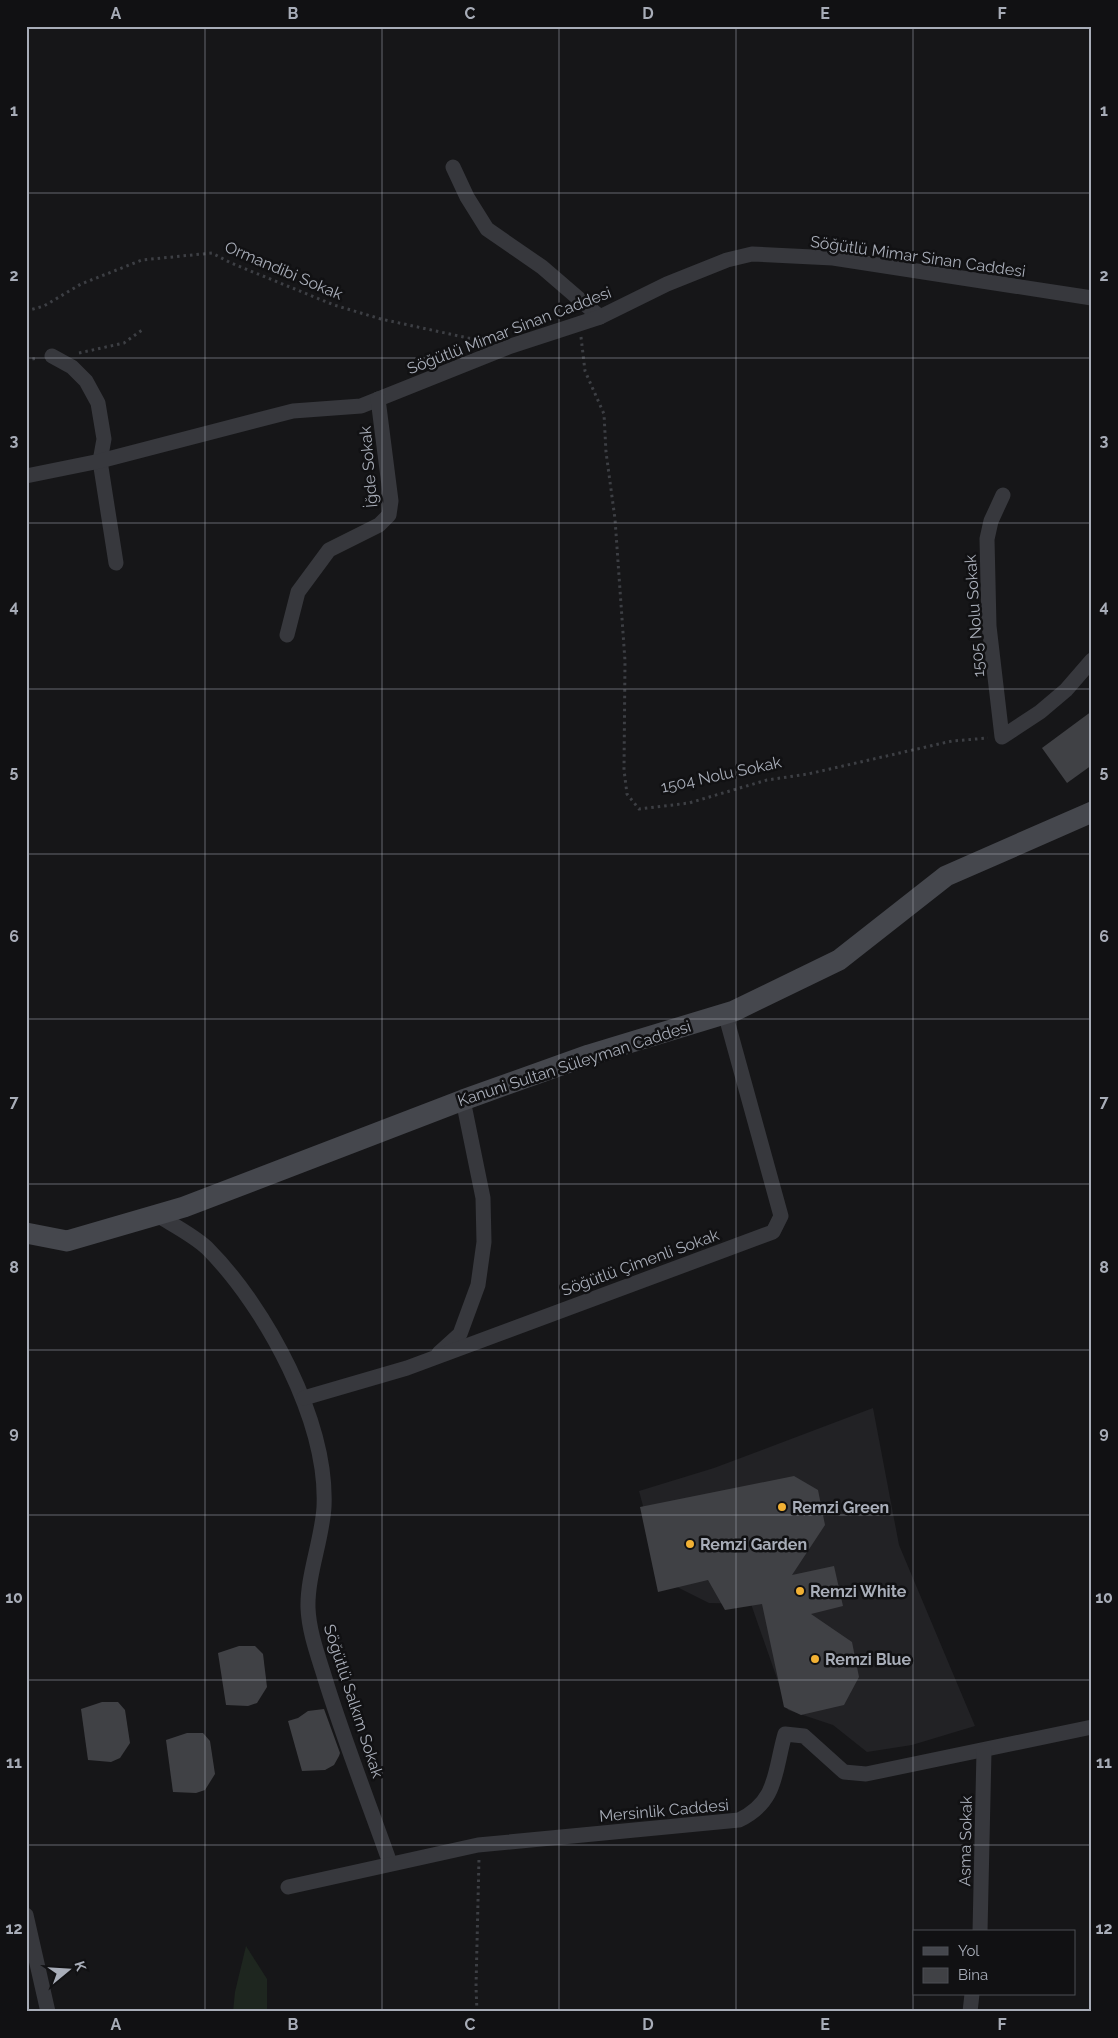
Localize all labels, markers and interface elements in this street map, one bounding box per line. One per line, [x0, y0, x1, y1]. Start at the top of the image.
text: A [111, 4, 122, 23]
text: B [288, 4, 299, 23]
text: C [465, 4, 476, 23]
text: D [642, 4, 654, 23]
text: E [820, 4, 830, 23]
text: F [997, 4, 1007, 23]
text: 1 [10, 101, 18, 120]
text: 1 [1100, 101, 1108, 120]
street label: Söğütlü Mimar Sinan Caddesi [809, 232, 1027, 281]
street label: Ormandibi Sokak [222, 237, 346, 304]
text: 2 [9, 266, 19, 285]
text: 2 [1099, 266, 1109, 285]
street label: Söğütlü Mimar Sinan Caddesi [404, 283, 614, 378]
street label: İğde Sokak [354, 425, 382, 509]
text: 3 [10, 431, 19, 450]
text: 3 [1100, 431, 1109, 450]
street label: 1505 Nolu Sokak [961, 554, 988, 678]
text: 4 [9, 597, 19, 616]
text: 4 [1099, 597, 1109, 616]
street label: 1504 Nolu Sokak [659, 752, 784, 797]
text: 5 [10, 762, 19, 781]
text: 5 [1100, 762, 1109, 781]
text: 6 [9, 927, 19, 946]
text: 6 [1099, 927, 1109, 946]
street label: Kanuni Sultan Süleyman Caddesi [455, 1017, 693, 1110]
text: 7 [10, 1092, 19, 1111]
text: 7 [1100, 1092, 1109, 1111]
street label: Söğütlü Çimenli Sokak [559, 1225, 722, 1300]
text: 8 [9, 1258, 19, 1277]
text: 8 [1099, 1258, 1109, 1277]
text: 9 [9, 1423, 19, 1442]
text: 9 [1099, 1423, 1109, 1442]
place label: Remzi Green [792, 1498, 889, 1517]
marker: Remzi Green [776, 1501, 788, 1513]
place label: Remzi Garden [700, 1535, 807, 1554]
marker: Remzi Garden [684, 1538, 696, 1550]
place label: Remzi White [810, 1582, 907, 1601]
marker: Remzi White [794, 1585, 806, 1597]
text: 10 [5, 1588, 23, 1607]
text: 10 [1095, 1588, 1113, 1607]
street label: Söğütlü Salkım Sokak [320, 1622, 387, 1781]
place label: Remzi Blue [825, 1650, 911, 1669]
marker: Remzi Blue [809, 1653, 821, 1665]
text: 11 [6, 1753, 22, 1772]
text: 11 [1096, 1753, 1112, 1772]
street label: Mersinlik Caddesi [598, 1795, 730, 1826]
street label: Asma Sokak [955, 1795, 976, 1887]
text: 12 [6, 1919, 22, 1938]
text: 12 [1096, 1919, 1112, 1938]
legend [913, 1930, 1076, 1996]
text: Yol [958, 1942, 980, 1960]
north arrow [42, 1946, 92, 1996]
text: K [71, 1959, 90, 1974]
text: Bina [958, 1966, 988, 1984]
text: A [111, 2015, 122, 2034]
text: B [288, 2015, 299, 2034]
text: C [465, 2015, 476, 2034]
text: D [642, 2015, 654, 2034]
text: E [820, 2015, 830, 2034]
text: F [997, 2015, 1007, 2034]

